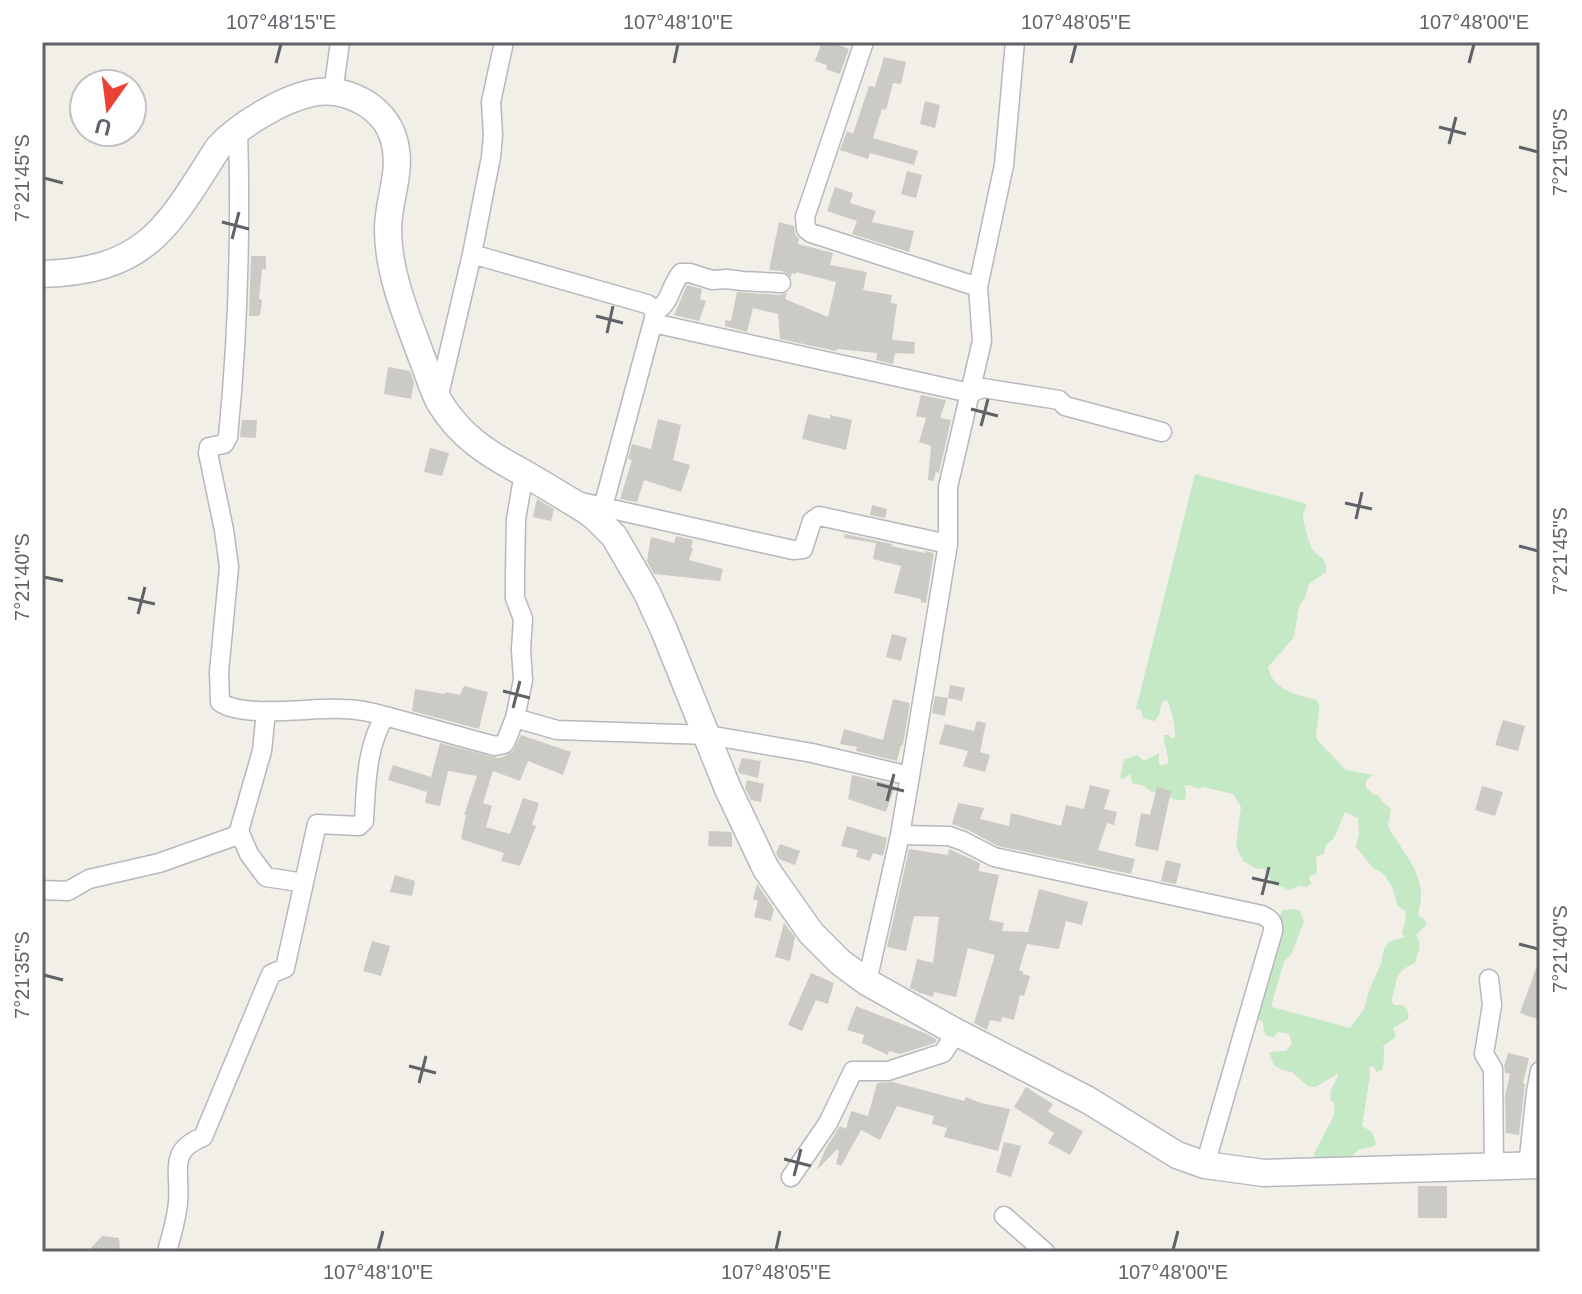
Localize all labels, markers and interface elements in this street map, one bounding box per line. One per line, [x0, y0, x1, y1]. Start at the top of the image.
text: 107°48'15"E [226, 11, 336, 33]
text: 107°48'10"E [623, 11, 733, 33]
text: 107°48'05"E [1021, 11, 1131, 33]
text: 107°48'00"E [1419, 11, 1529, 33]
north arrow [68, 68, 148, 148]
text: 7°21'50"S [1549, 108, 1571, 196]
text: U [93, 113, 114, 141]
text: 7°21'45"S [11, 134, 33, 222]
text: 7°21'45"S [1549, 507, 1571, 595]
text: 7°21'40"S [11, 533, 33, 621]
text: 7°21'40"S [1549, 905, 1571, 993]
text: 7°21'35"S [11, 931, 33, 1019]
text: 107°48'10"E [323, 1261, 433, 1283]
text: 107°48'05"E [721, 1261, 831, 1283]
text: 107°48'00"E [1118, 1261, 1228, 1283]

